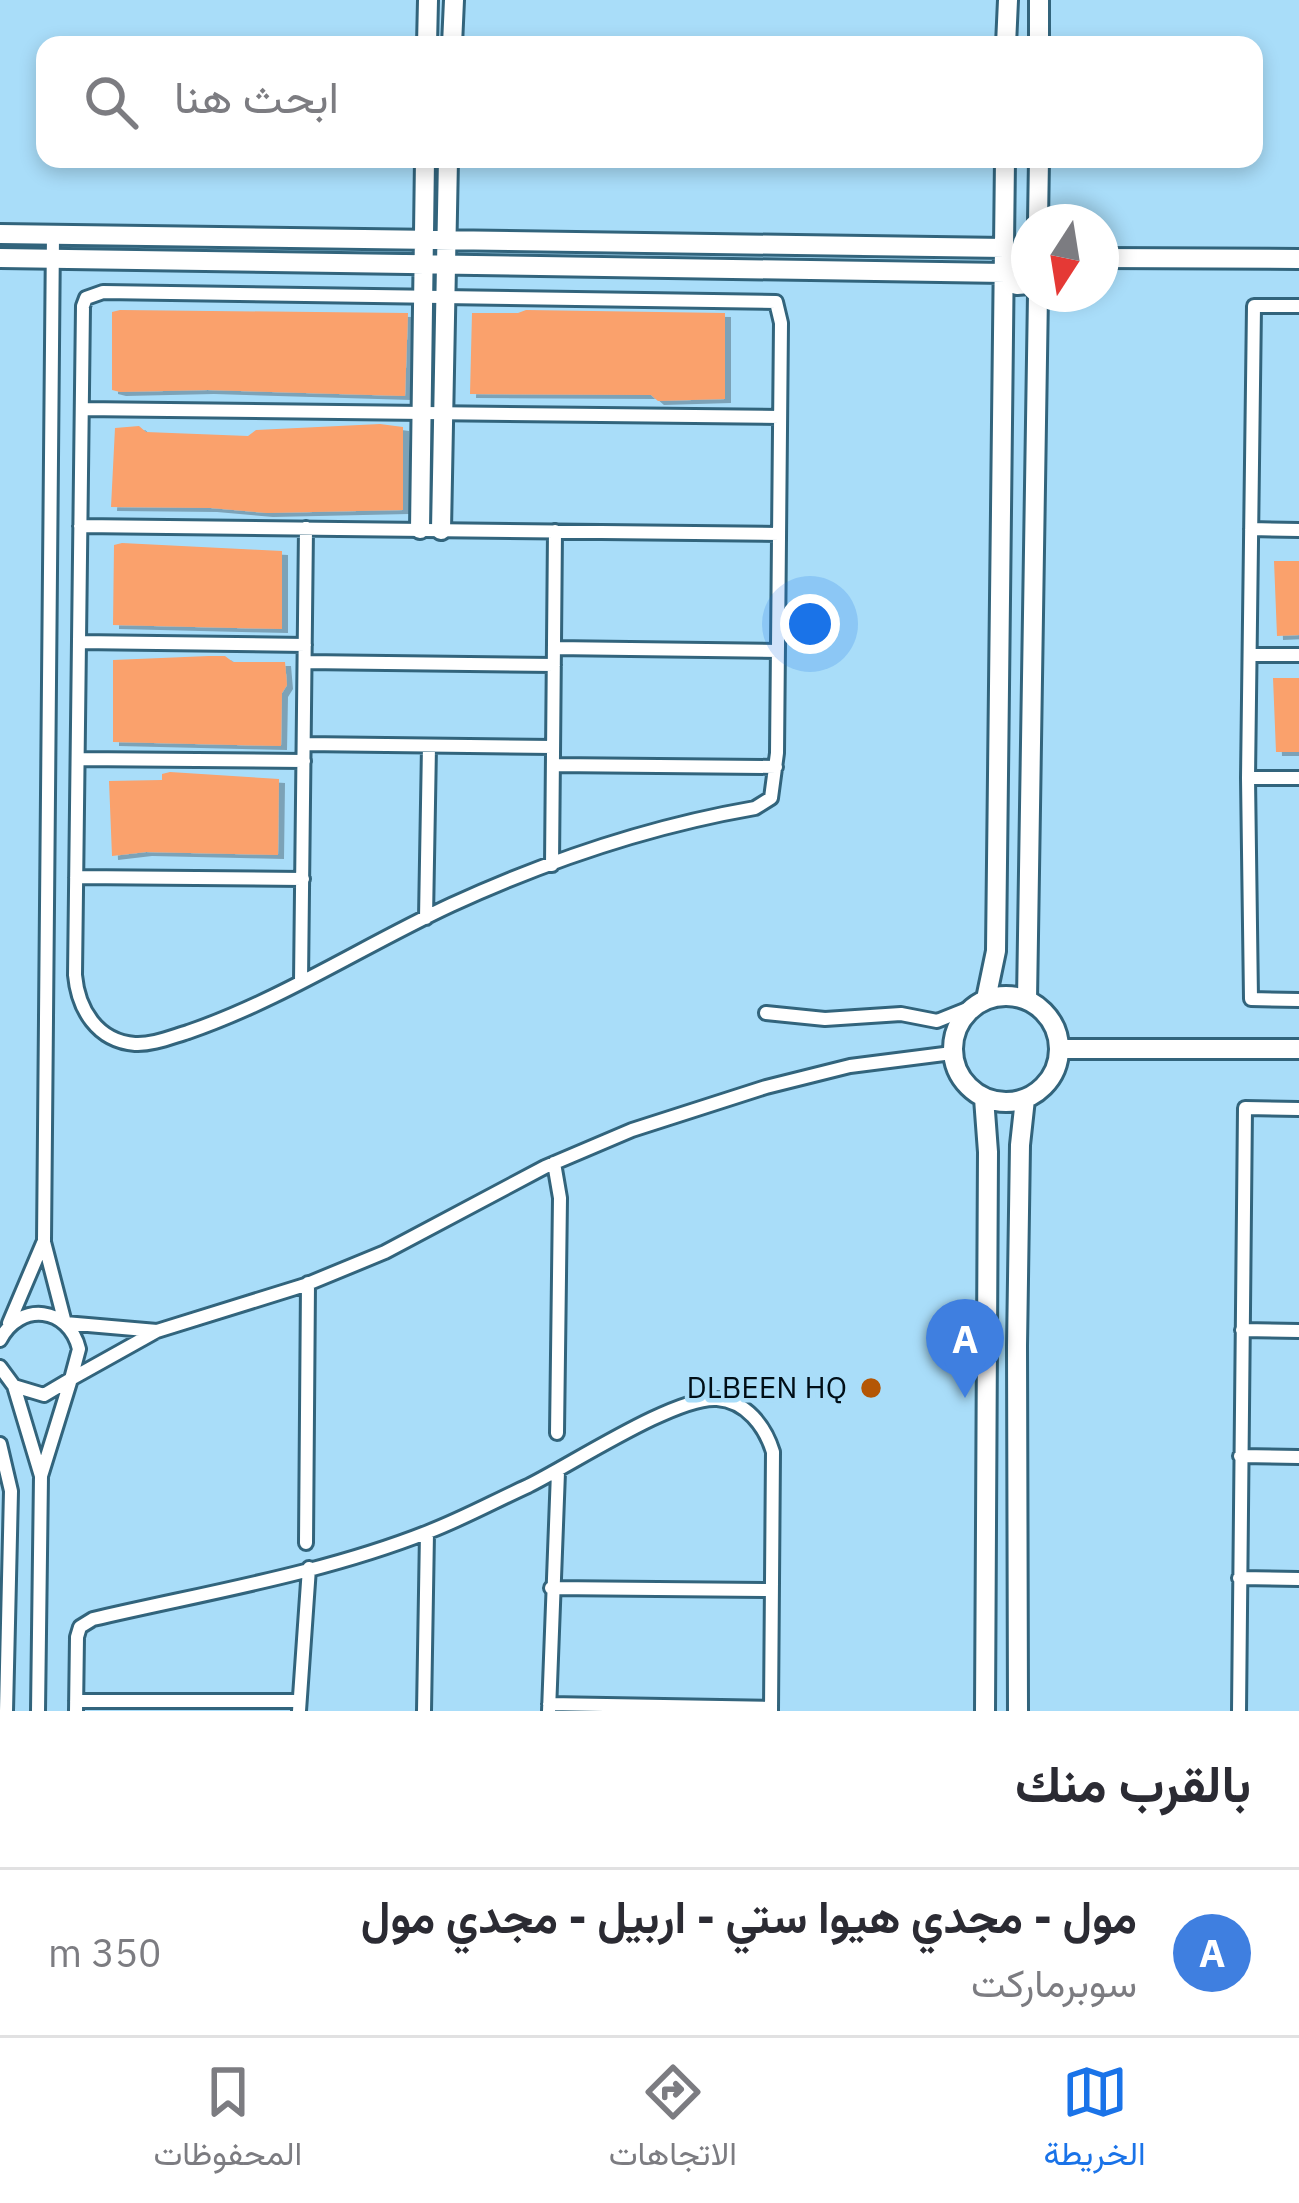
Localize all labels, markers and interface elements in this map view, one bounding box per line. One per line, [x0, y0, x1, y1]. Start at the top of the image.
search box [36, 36, 1263, 168]
text: ابحث هنا [174, 67, 339, 125]
icon: search [78, 69, 144, 135]
north arrow [1011, 204, 1119, 312]
your location [780, 594, 840, 654]
pin: A [926, 1299, 1004, 1398]
place label: DLBEEN HQ [687, 1367, 847, 1406]
marker: DLBEEN HQ [858, 1375, 884, 1401]
text: بالقرب منك [1015, 1750, 1251, 1816]
text: مول - مجدي هيوا ستي - اربيل - مجدي مول [361, 1887, 1137, 1945]
text: 350 m [48, 1927, 161, 1978]
text: A [1199, 1927, 1225, 1978]
text: سوبرماركت [971, 1957, 1137, 2008]
tab: المحفوظات [153, 2059, 302, 2183]
tab: الاتجاهات [609, 2059, 737, 2183]
tab: الخريطة [1044, 2059, 1146, 2183]

